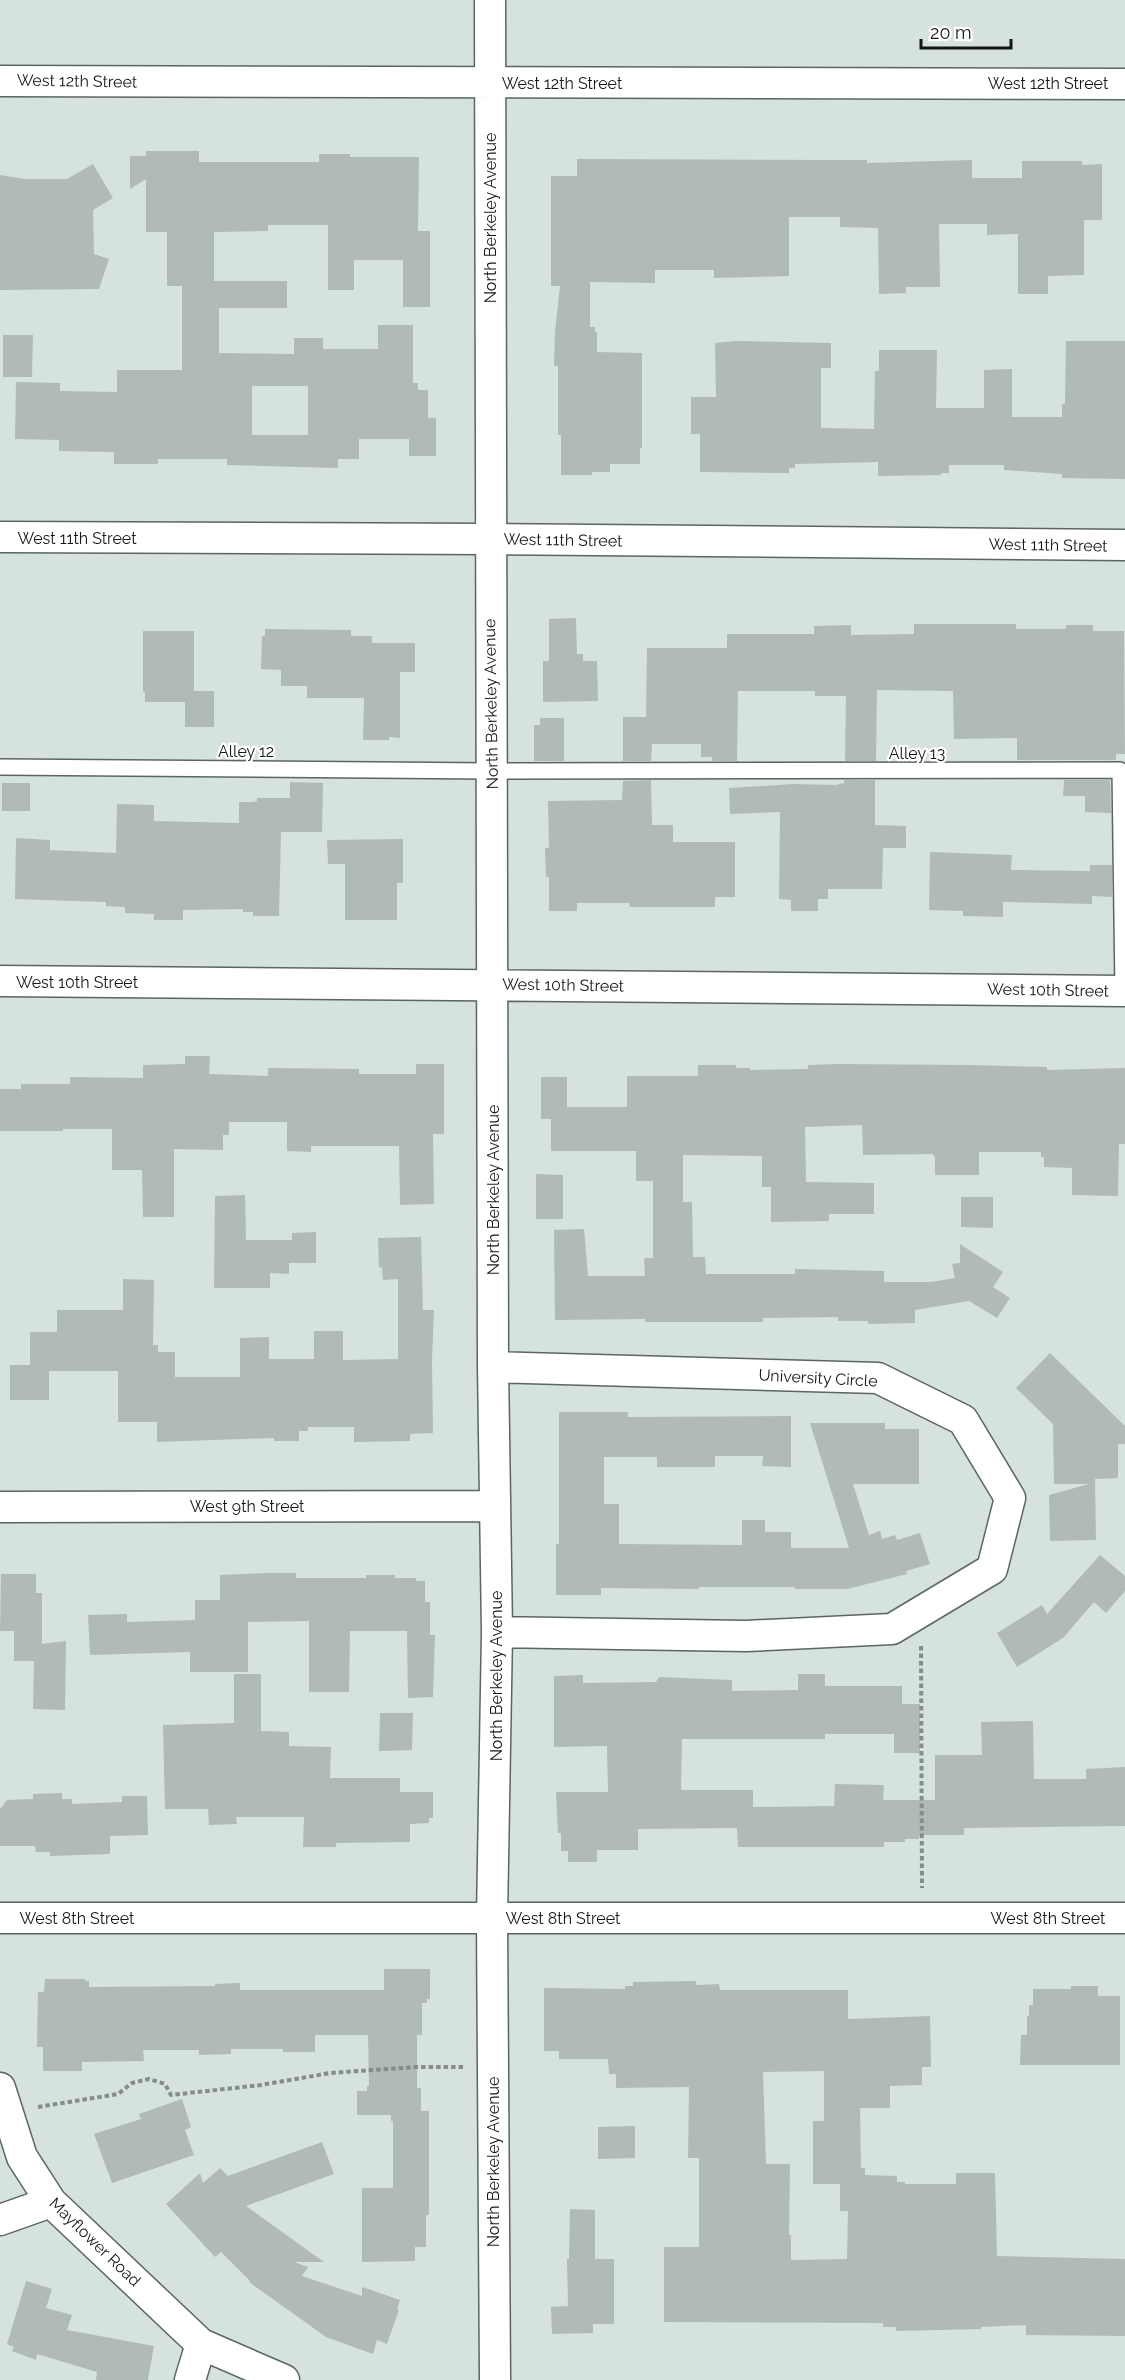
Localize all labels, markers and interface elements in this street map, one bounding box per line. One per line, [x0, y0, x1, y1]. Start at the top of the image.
scale bar [921, 12, 1011, 50]
text: 20 m [930, 22, 972, 43]
street label: West 12th Street [17, 70, 138, 92]
street label: West 12th Street [502, 74, 623, 93]
street label: West 12th Street [988, 74, 1109, 93]
street label: North Berkeley Avenue [481, 133, 500, 303]
street label: West 11th Street [17, 529, 137, 548]
street label: West 11th Street [503, 529, 623, 551]
street label: West 11th Street [988, 534, 1108, 556]
street label: North Berkeley Avenue [480, 618, 502, 790]
street label: Alley 12 [218, 742, 274, 761]
street label: Alley 13 [889, 744, 945, 763]
street label: West 10th Street [16, 973, 139, 992]
street label: West 10th Street [502, 974, 625, 996]
street label: West 10th Street [987, 979, 1110, 1001]
street label: North Berkeley Avenue [484, 1105, 503, 1275]
street label: University Circle [758, 1365, 878, 1391]
street label: West 9th Street [190, 1497, 305, 1516]
street label: North Berkeley Avenue [487, 1591, 506, 1761]
street label: West 8th Street [20, 1909, 135, 1928]
street label: West 8th Street [506, 1909, 621, 1928]
street label: West 8th Street [991, 1909, 1106, 1928]
street label: North Berkeley Avenue [484, 2077, 503, 2247]
street label: Mayflower Road [45, 2194, 145, 2290]

